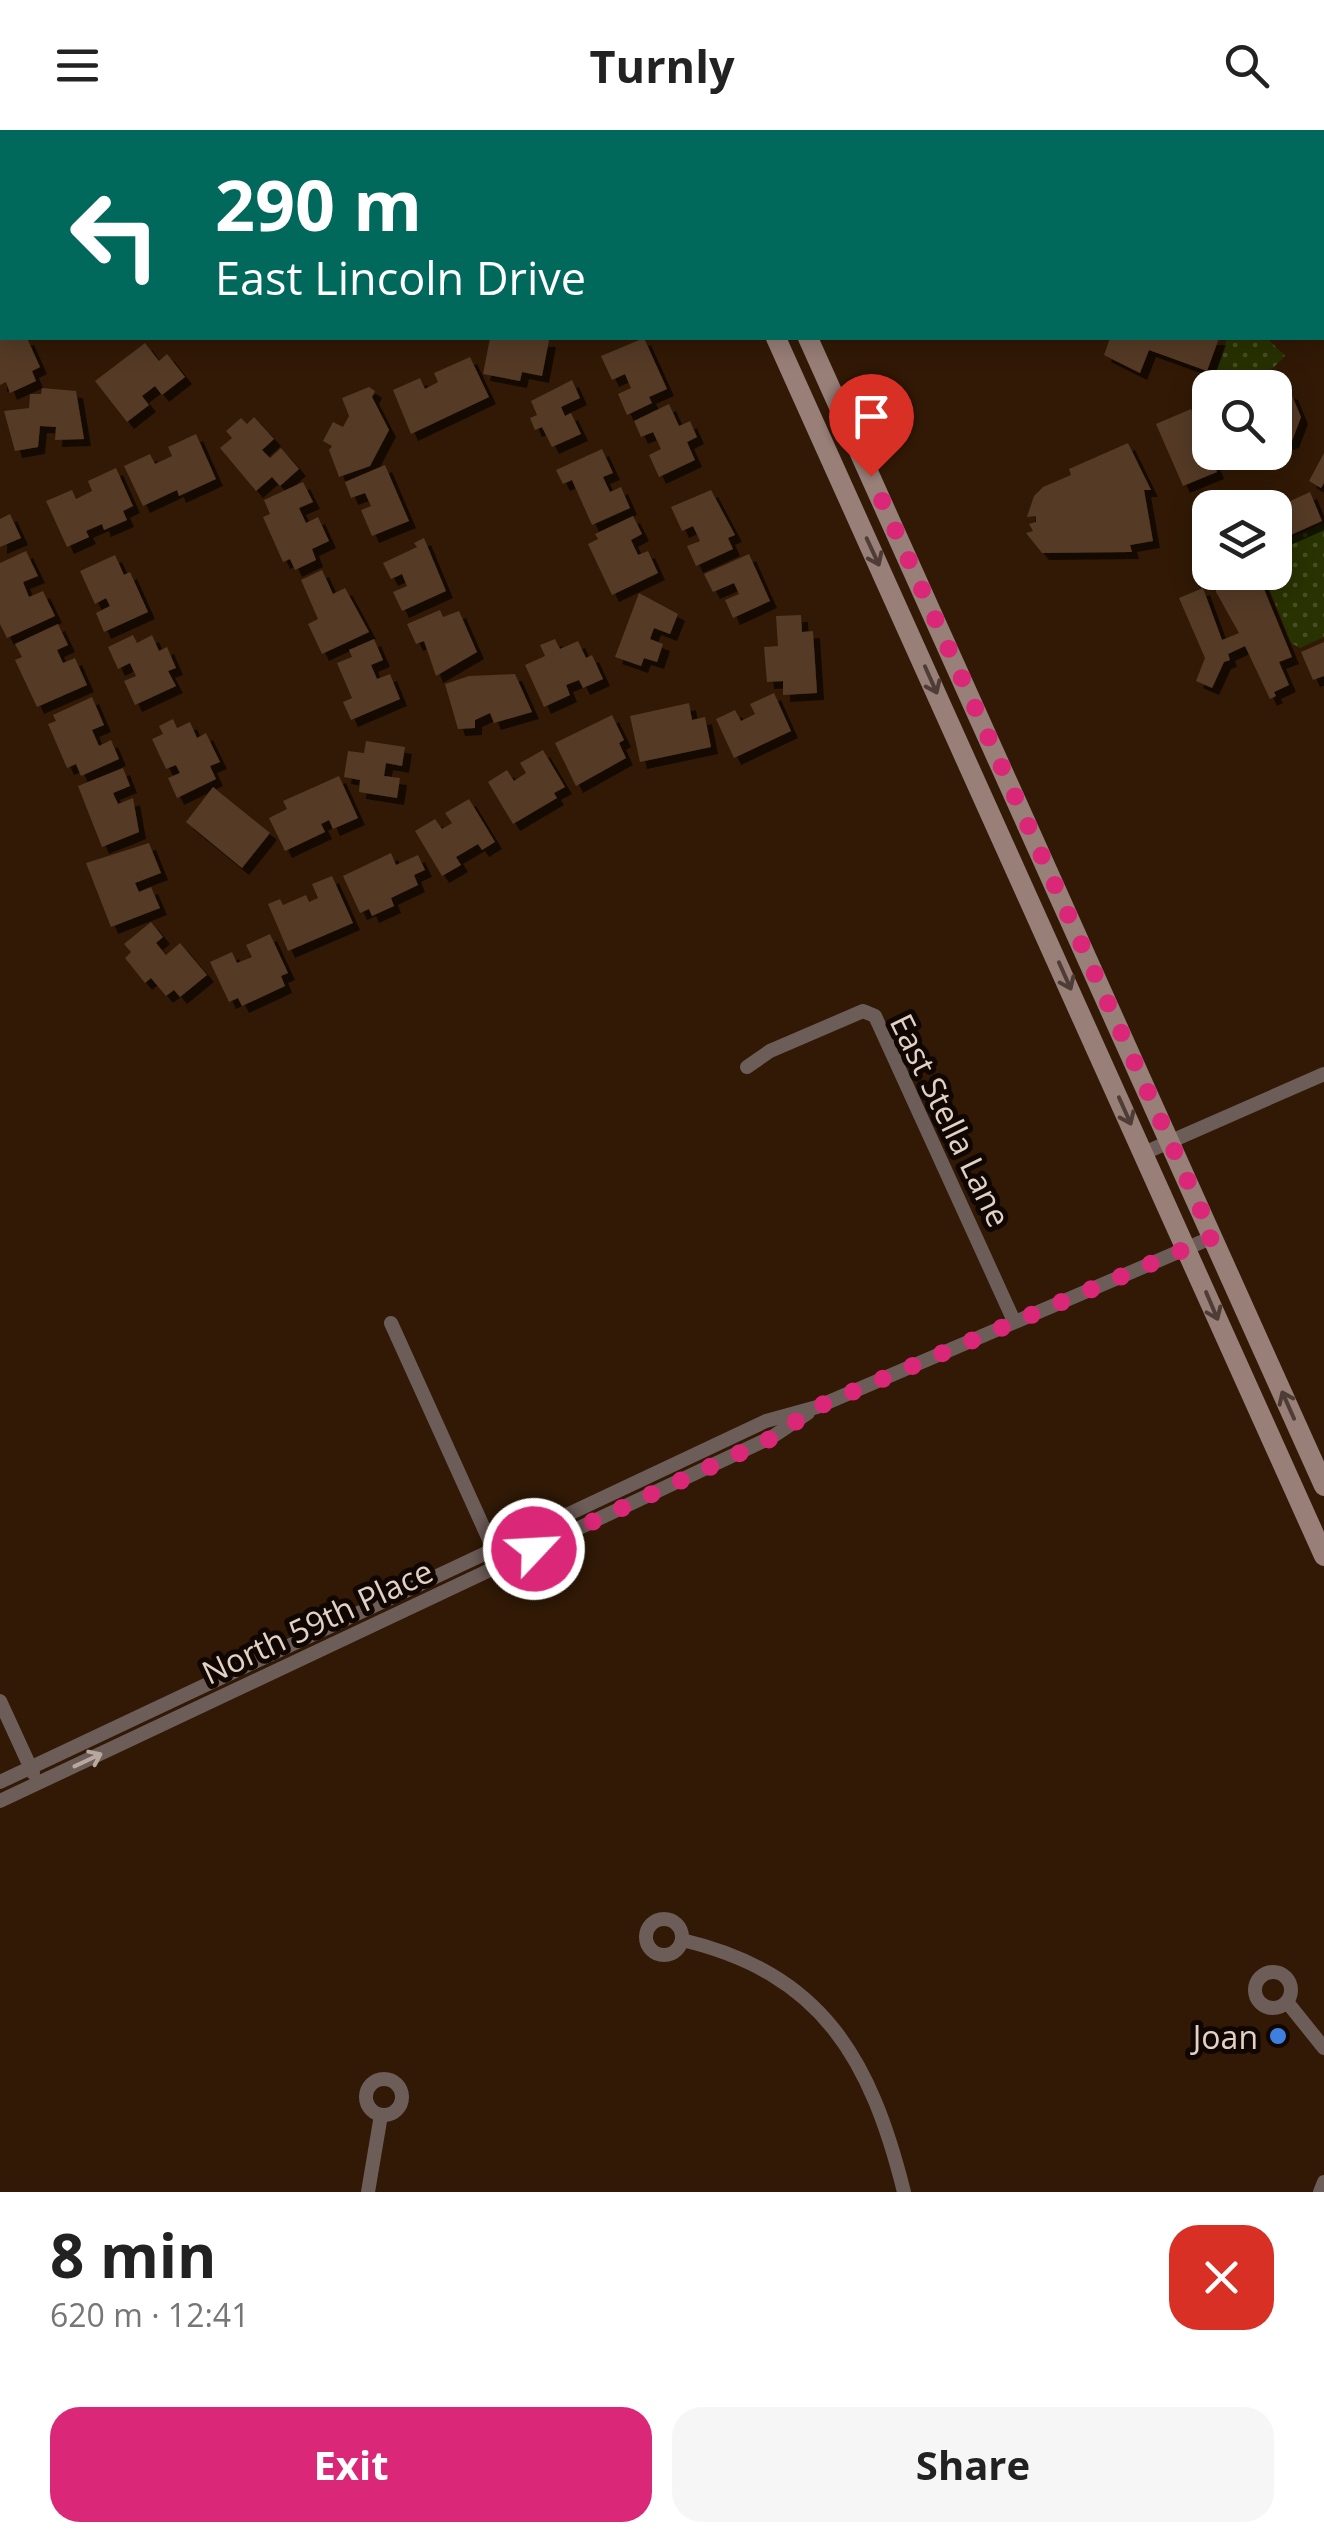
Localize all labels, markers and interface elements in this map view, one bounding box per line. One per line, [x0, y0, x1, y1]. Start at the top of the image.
text: Turnly [590, 35, 734, 96]
icon: menu [50, 38, 105, 93]
icon: search [1219, 38, 1274, 93]
text: 290 m [215, 156, 422, 252]
icon: left [50, 170, 180, 300]
text: East Lincoln Drive [215, 247, 586, 308]
map controls [1192, 370, 1292, 590]
button: search [1192, 370, 1292, 470]
pin [829, 374, 914, 477]
icon: arrive [844, 389, 899, 444]
button: layers [1192, 490, 1292, 590]
one-way arrow [865, 537, 883, 567]
one-way arrow [923, 664, 941, 695]
one-way arrow [1057, 960, 1075, 991]
street label: East Stella Lane [881, 1006, 1021, 1234]
one-way arrow [1117, 1095, 1136, 1125]
one-way arrow [1204, 1290, 1222, 1320]
one-way arrow [1278, 1390, 1296, 1421]
position arrow [482, 1497, 586, 1601]
street label: North 59th Place [195, 1549, 439, 1693]
one-way arrow [72, 1749, 102, 1768]
place label: Joan [1190, 2015, 1258, 2058]
marker: Joan [1267, 2025, 1289, 2047]
text: 8 min [50, 2214, 217, 2296]
button: close [1169, 2225, 1274, 2330]
text: 620 m · 12:41 [50, 2293, 249, 2336]
button: Exit [50, 2407, 652, 2522]
button: Share [672, 2407, 1274, 2522]

